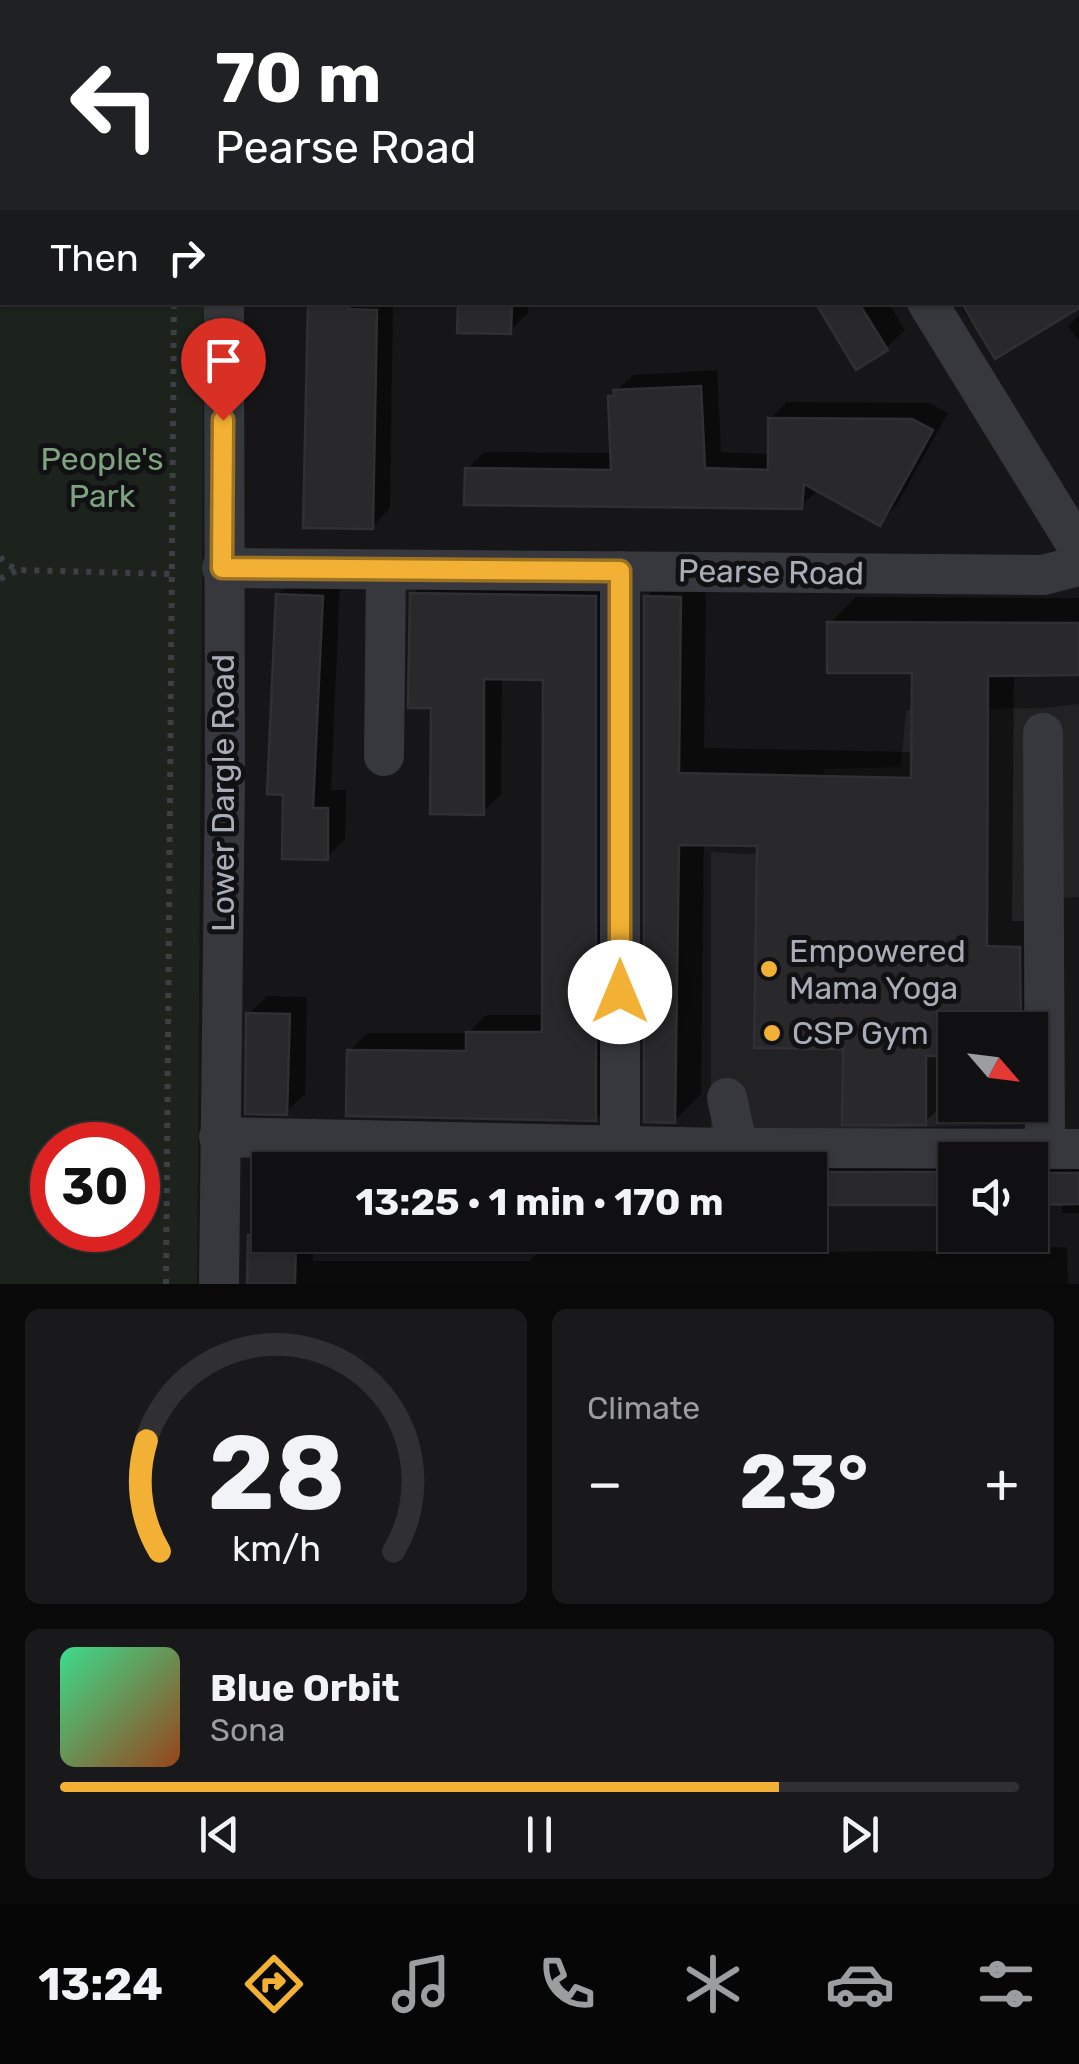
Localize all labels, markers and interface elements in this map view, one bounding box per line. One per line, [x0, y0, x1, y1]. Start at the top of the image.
text: 70 m [215, 37, 382, 120]
icon: left [50, 40, 180, 170]
text: Pearse Road [215, 121, 477, 174]
icon: right [159, 230, 214, 285]
text: Then [50, 235, 139, 281]
pin [181, 318, 266, 421]
icon: arrive [196, 333, 251, 388]
park label: People's Park [40, 440, 164, 515]
street label: Pearse Road [678, 551, 864, 593]
street label: Lower Dargle Road [204, 654, 242, 932]
place label: Empowered Mama Yoga [789, 932, 966, 1007]
position arrow [568, 940, 672, 1044]
marker: Empowered Mama Yoga [758, 958, 780, 980]
north arrow [938, 1012, 1048, 1122]
map controls [938, 1012, 1048, 1252]
place label: CSP Gym [792, 1014, 929, 1052]
marker: CSP Gym [761, 1022, 783, 1044]
speed limit sign: 30 [30, 1122, 160, 1252]
button: sound [938, 1142, 1048, 1252]
text: 13:25 · 1 min · 170 m [355, 1179, 724, 1225]
text: Climate [587, 1389, 700, 1427]
text: 28 [207, 1412, 345, 1535]
text: 23° [739, 1438, 868, 1527]
text: − [587, 1451, 623, 1516]
text: + [985, 1451, 1019, 1516]
text: km/h [231, 1528, 321, 1570]
text: Blue Orbit [210, 1665, 400, 1711]
text: Sona [210, 1711, 285, 1749]
icon: previous [192, 1807, 247, 1862]
icon: pause [512, 1807, 567, 1862]
icon: next [832, 1807, 887, 1862]
icon: directions [239, 1949, 309, 2019]
icon: music [386, 1949, 456, 2019]
icon: phone [532, 1949, 602, 2019]
icon: climate [678, 1949, 748, 2019]
icon: car [825, 1949, 895, 2019]
icon: filters [971, 1949, 1041, 2019]
text: 13:24 [38, 1958, 163, 2011]

